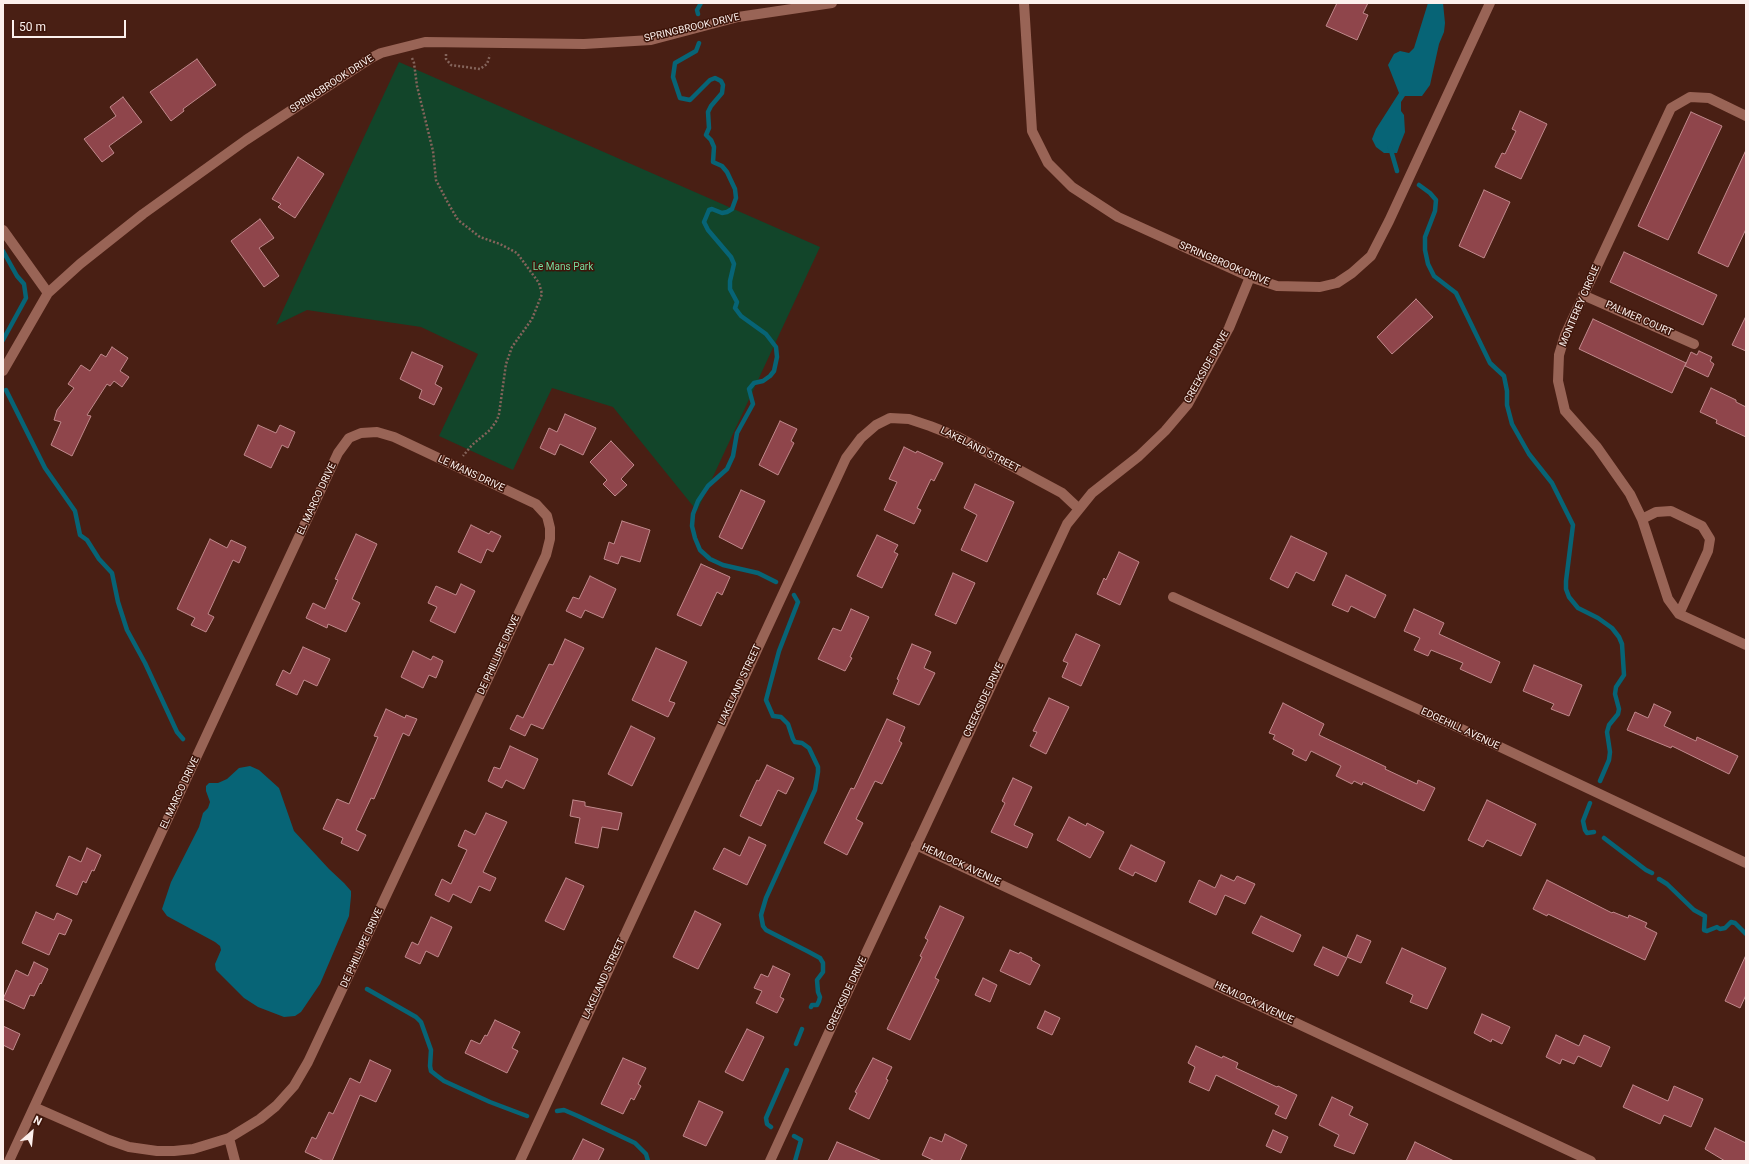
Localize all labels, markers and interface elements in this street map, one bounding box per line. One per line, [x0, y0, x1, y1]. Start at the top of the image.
street label: SPRINGBROOK DRIVE [643, 11, 741, 45]
scale bar [14, 12, 128, 38]
text: 50 m [19, 20, 46, 34]
street label: SPRINGBROOK DRIVE [288, 52, 376, 116]
street label: SPRINGBROOK DRIVE [1177, 239, 1271, 289]
park label: Le Mans Park [533, 261, 593, 273]
street label: MONTEREY CIRCLE [1557, 263, 1603, 349]
street label: PALMER COURT [1604, 299, 1674, 339]
street label: CREEKSIDE DRIVE [1182, 329, 1232, 405]
street label: LAKELAND STREET [938, 425, 1022, 475]
street label: LE MANS DRIVE [436, 453, 506, 495]
street label: EL MARCO DRIVE [295, 461, 339, 537]
street label: DE PHILLIPE DRIVE [475, 613, 523, 697]
street label: LAKELAND STREET [716, 643, 764, 727]
street label: CREEKSIDE DRIVE [961, 661, 1007, 739]
street label: EDGEHILL AVENUE [1419, 706, 1501, 752]
street label: EL MARCO DRIVE [158, 755, 202, 831]
street label: HEMLOCK AVENUE [919, 841, 1003, 889]
street label: DE PHILLIPE DRIVE [338, 906, 386, 990]
street label: LAKELAND STREET [580, 937, 628, 1021]
street label: CREEKSIDE DRIVE [824, 955, 870, 1033]
street label: HEMLOCK AVENUE [1212, 979, 1296, 1027]
north arrow [12, 1112, 52, 1152]
text: N [31, 1113, 44, 1128]

